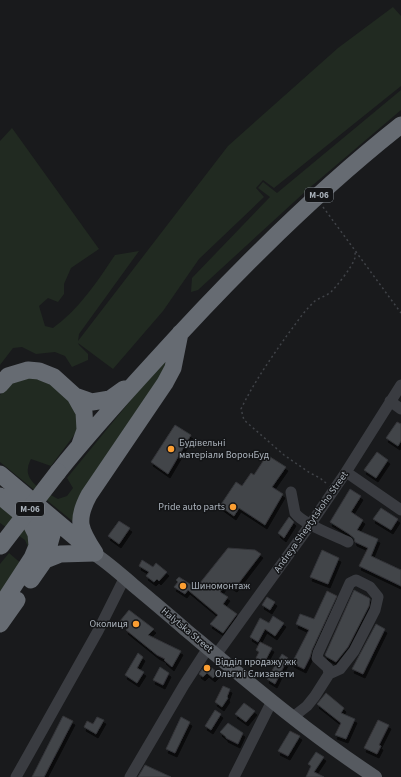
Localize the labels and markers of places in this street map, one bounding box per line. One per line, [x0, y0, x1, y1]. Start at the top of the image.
place label: Будівельні матеріали ВоронБуд [179, 436, 270, 462]
marker: Будівельні матеріали ВоронБуд [166, 444, 176, 454]
place label: Pride auto parts [158, 500, 225, 514]
marker: Pride auto parts [228, 502, 238, 512]
place label: Шиномонтаж [191, 579, 250, 593]
marker: Шиномонтаж [178, 581, 188, 591]
place label: Околиця [89, 617, 128, 631]
marker: Околиця [131, 619, 141, 629]
place label: Відділ продажу жк Ольги і Єлизавети [215, 655, 296, 681]
marker: Відділ продажу жк Ольги і Єлизавети [202, 663, 212, 673]

